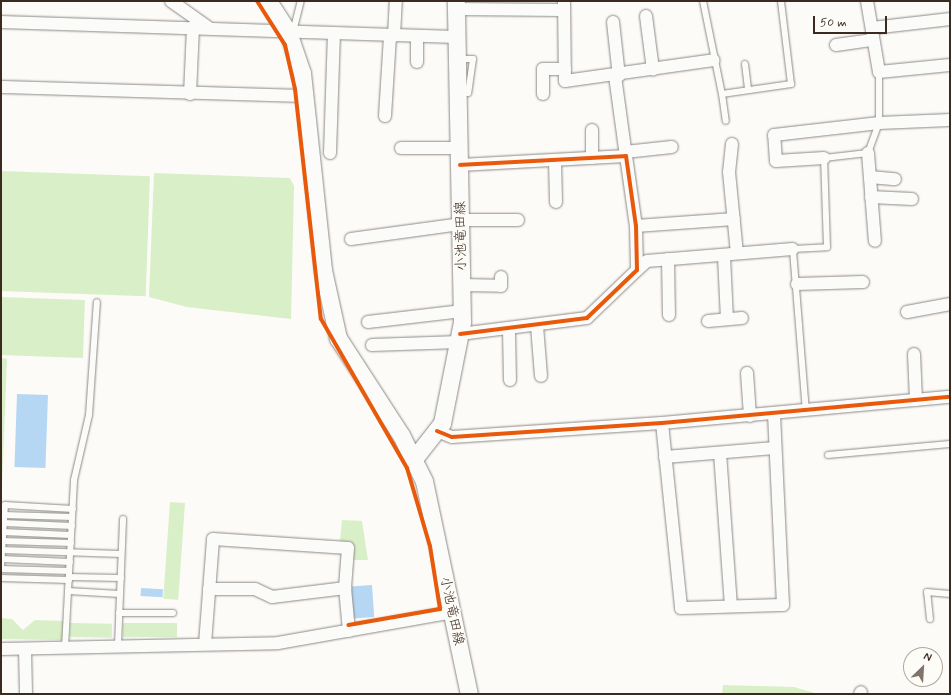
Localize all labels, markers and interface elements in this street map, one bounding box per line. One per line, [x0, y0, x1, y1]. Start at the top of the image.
scale bar [815, 8, 889, 34]
text: 50 m [820, 15, 847, 31]
street label: 小池竜田線 [452, 201, 470, 271]
street label: 小池竜田線 [437, 575, 467, 647]
north arrow [903, 647, 943, 687]
text: N [921, 649, 934, 665]

